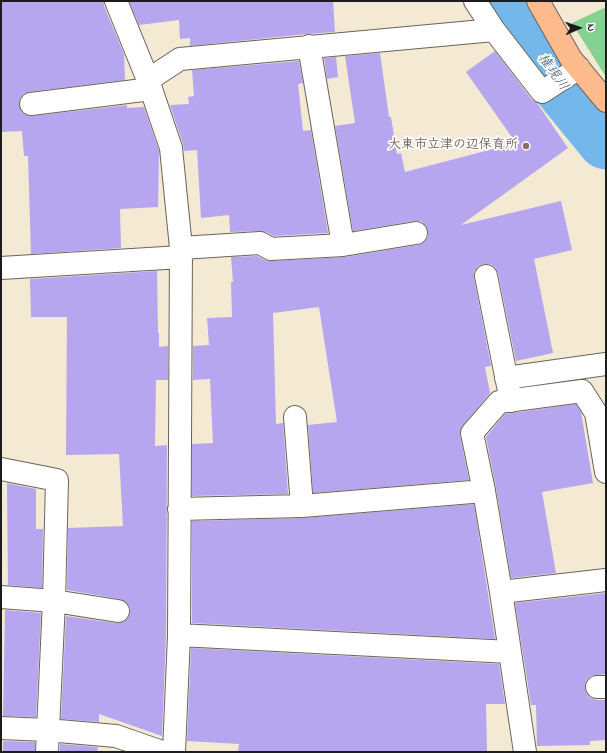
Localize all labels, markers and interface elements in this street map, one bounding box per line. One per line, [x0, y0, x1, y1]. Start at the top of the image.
north arrow [559, 8, 599, 48]
text: N [583, 24, 599, 32]
water label: 権現川 [533, 51, 571, 95]
place label: 大東市立津の辺保育所 [388, 138, 518, 154]
marker: 大東市立津の辺保育所 [521, 141, 531, 151]

